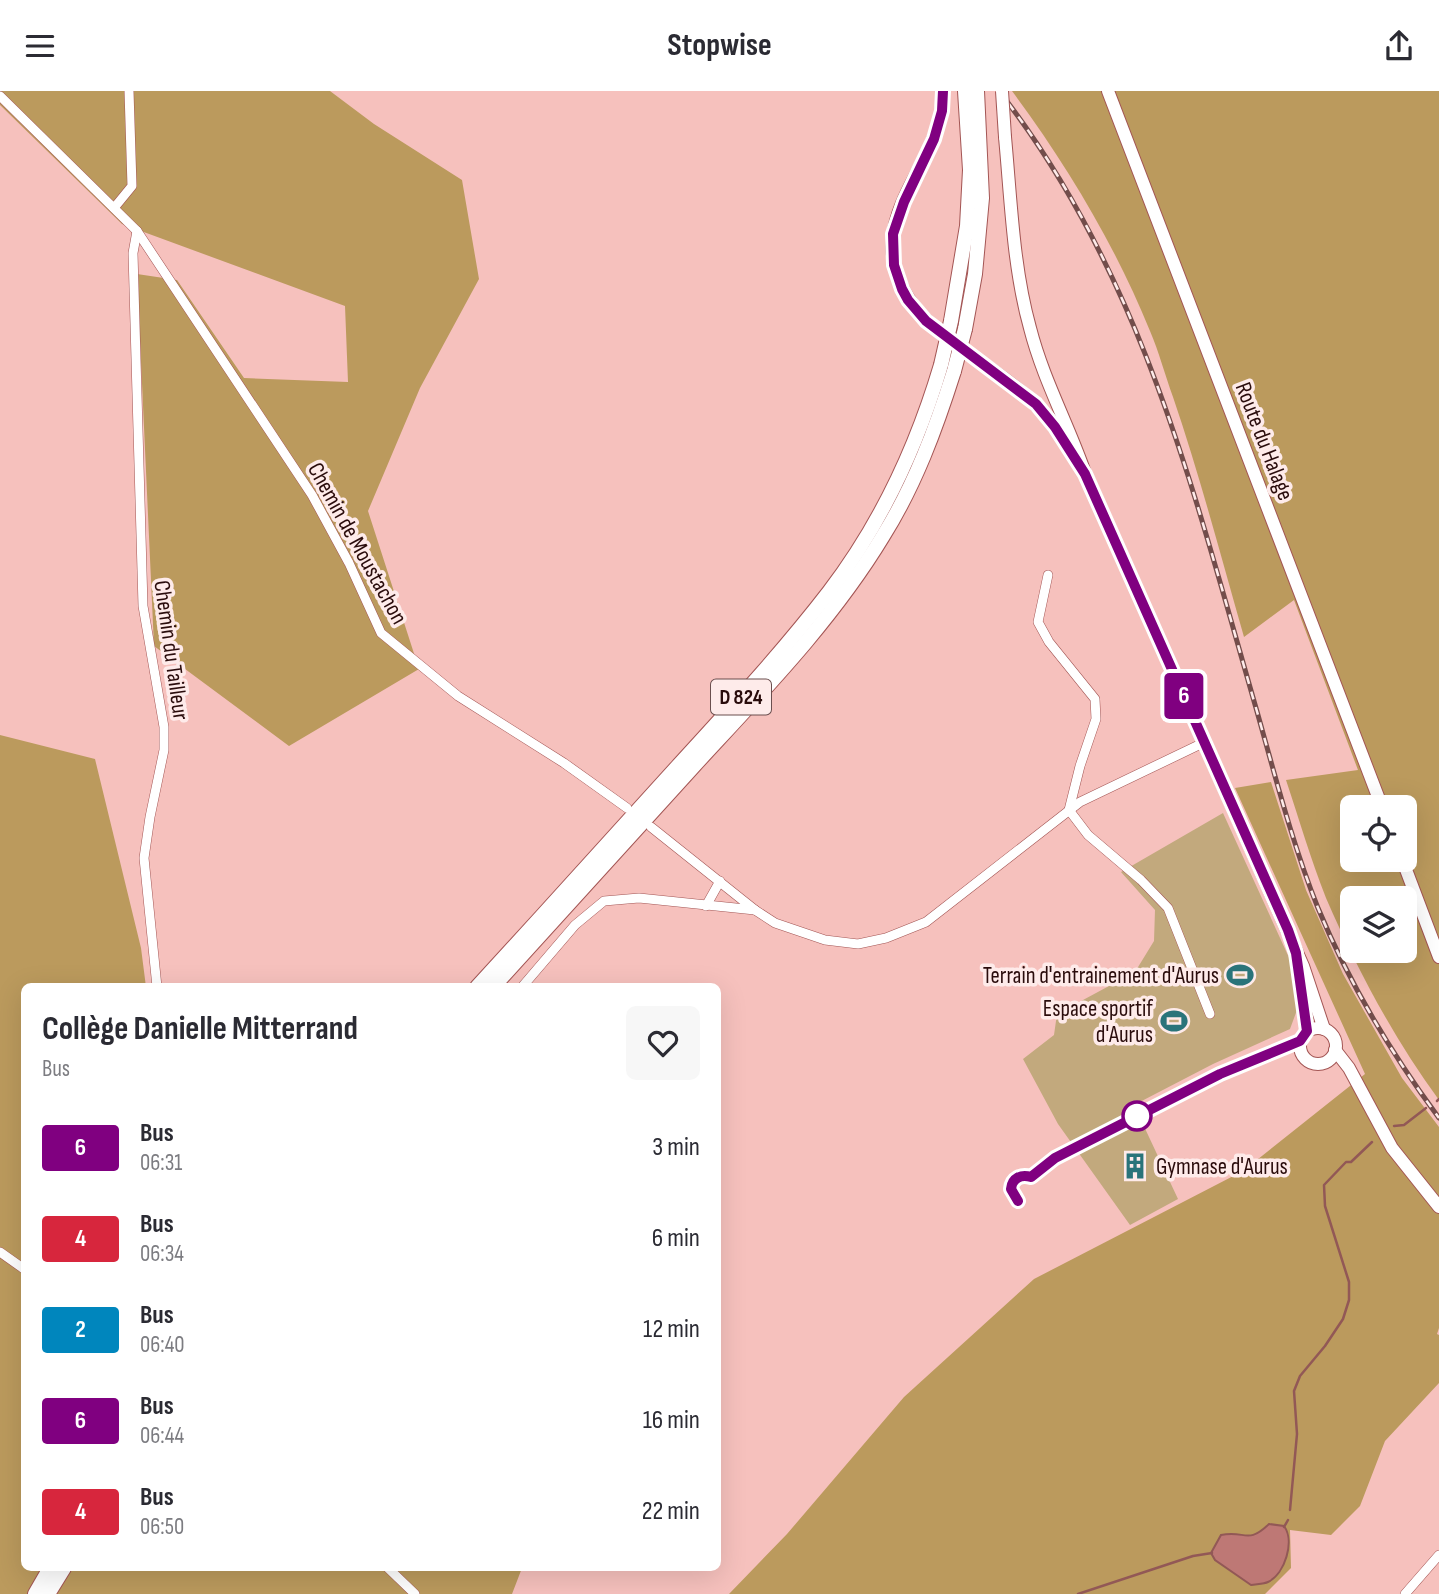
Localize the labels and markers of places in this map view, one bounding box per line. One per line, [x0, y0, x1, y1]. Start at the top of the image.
sports icon: Terrain d'entrainement d'Aurus [1225, 960, 1255, 990]
place label: Terrain d'entrainement d'Aurus [983, 962, 1219, 990]
place label: Espace sportif d'Aurus [1043, 995, 1153, 1049]
sports icon: Espace sportif d'Aurus [1159, 1006, 1189, 1036]
unlabelled marker [1122, 1101, 1152, 1131]
building icon: Gymnase d'Aurus [1120, 1151, 1150, 1181]
place label: Gymnase d'Aurus [1156, 1153, 1288, 1181]

